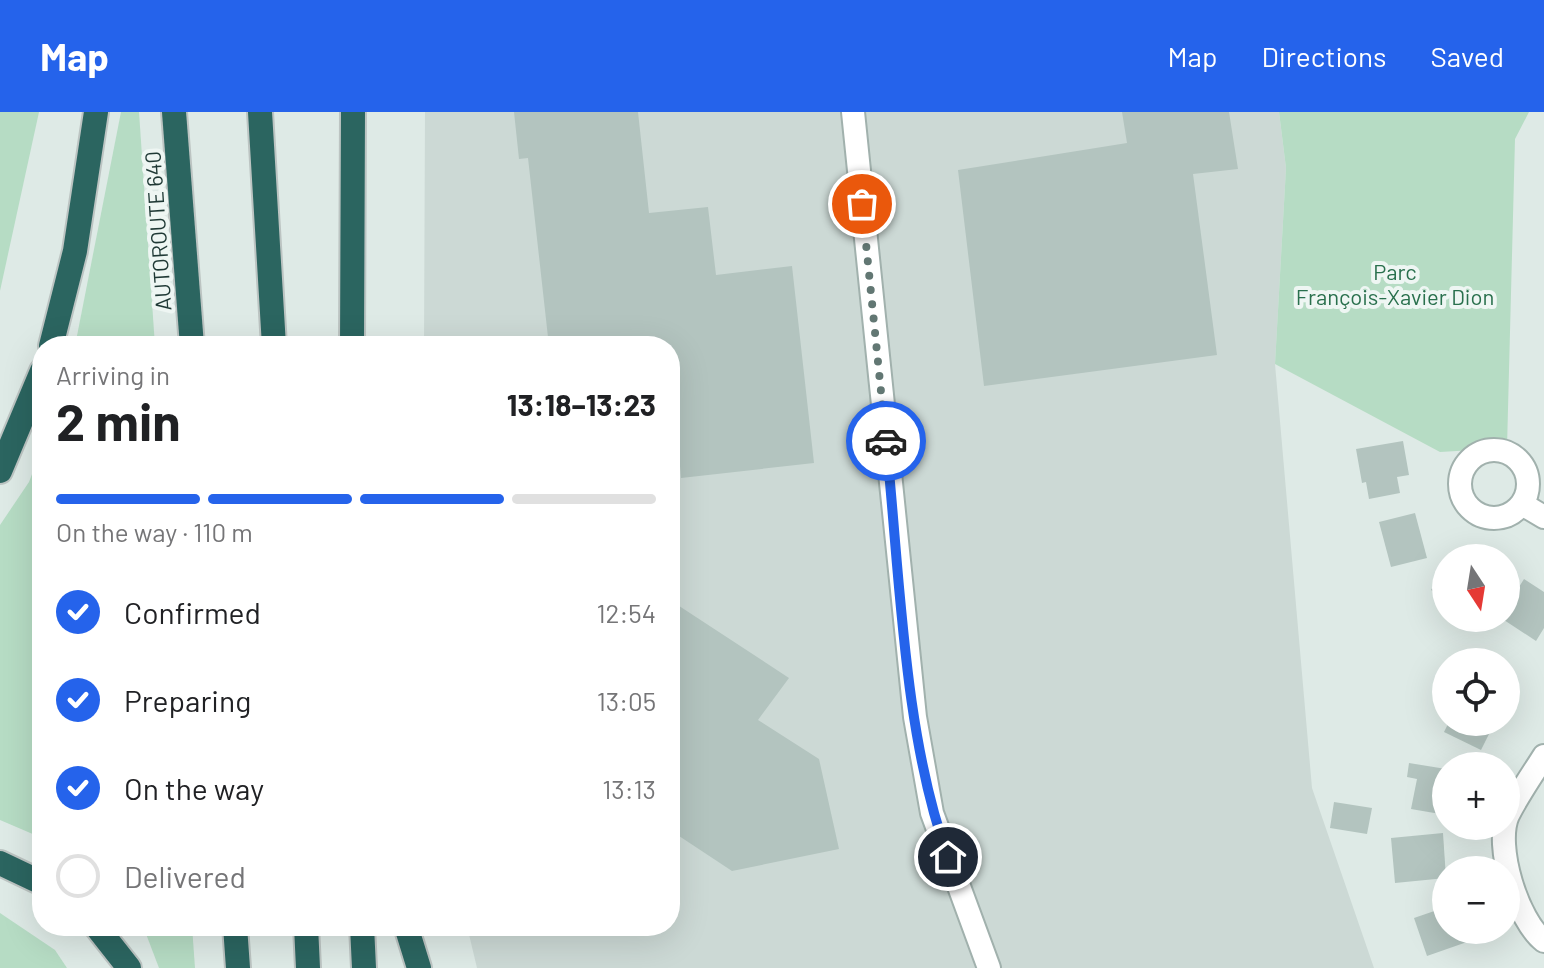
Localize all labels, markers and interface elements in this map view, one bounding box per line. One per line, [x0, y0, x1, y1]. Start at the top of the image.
text: Map [40, 33, 109, 79]
text: Map [1168, 39, 1217, 73]
text: Directions [1261, 39, 1387, 73]
text: Saved [1431, 39, 1504, 73]
street label: AUTOROUTE 640 [138, 150, 176, 312]
pin [828, 170, 896, 238]
icon: bag [840, 182, 884, 226]
park label: Parc François-Xavier Dion [1296, 258, 1494, 309]
text: Arriving in [56, 359, 170, 390]
text: 13:18–13:23 [507, 386, 656, 422]
text: 2 min [56, 389, 181, 451]
courier [846, 401, 926, 481]
icon: car [864, 419, 908, 463]
text: On the way · 110 m [56, 516, 253, 547]
north arrow [1432, 544, 1520, 632]
map controls [1432, 544, 1520, 944]
icon: check [56, 590, 100, 634]
text: Confirmed [124, 594, 261, 630]
text: 12:54 [596, 597, 656, 628]
button: locate [1432, 648, 1520, 736]
icon: check [56, 678, 100, 722]
text: Preparing [124, 682, 251, 718]
text: 13:05 [597, 685, 656, 716]
button: + [1432, 752, 1520, 840]
icon: check [56, 766, 100, 810]
text: On the way [124, 770, 264, 806]
text: 13:13 [602, 773, 656, 804]
pin [914, 823, 982, 891]
icon: home [926, 835, 970, 879]
button: − [1432, 856, 1520, 944]
text: Delivered [124, 858, 246, 894]

